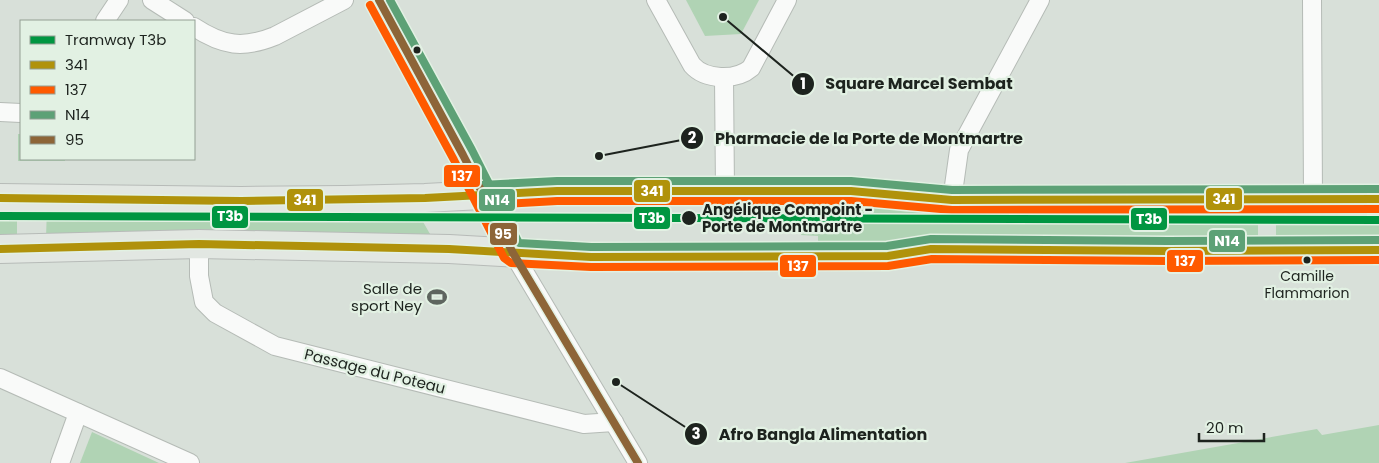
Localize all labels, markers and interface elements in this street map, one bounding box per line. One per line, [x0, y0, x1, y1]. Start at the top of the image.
legend [20, 20, 195, 160]
text: Tramway T3b [65, 29, 166, 50]
unlabelled marker [412, 45, 422, 55]
text: 341 [65, 54, 88, 75]
callout: Square Marcel Sembat [791, 68, 1023, 99]
text: Square Marcel Sembat [825, 72, 1013, 95]
text: 1 [800, 73, 806, 94]
text: 137 [65, 79, 87, 100]
text: N14 [65, 104, 90, 125]
callout: Pharmacie de la Porte de Montmartre [680, 122, 1033, 153]
text: 2 [688, 127, 697, 148]
text: Pharmacie de la Porte de Montmartre [715, 127, 1023, 150]
text: 95 [65, 129, 84, 150]
line badge: 137 [443, 164, 481, 188]
text: 137 [451, 166, 473, 186]
line badge: 341 [633, 179, 671, 203]
text: 341 [640, 181, 664, 201]
line badge: 341 [1205, 187, 1243, 211]
line badge: 341 [286, 188, 324, 212]
line badge: N14 [478, 188, 516, 212]
text: 341 [1212, 189, 1236, 209]
text: 341 [293, 190, 317, 210]
text: N14 [484, 190, 510, 210]
place label: Angélique Compoint - Porte de Montmartre [702, 199, 873, 237]
line badge: T3b [211, 205, 249, 229]
text: T3b [217, 206, 244, 226]
line badge: T3b [633, 206, 671, 230]
line badge: T3b [1130, 207, 1168, 231]
text: T3b [639, 208, 666, 228]
marker: Angélique Compoint - Porte de Montmartre [680, 209, 698, 227]
text: T3b [1136, 209, 1163, 229]
line badge: 95 [489, 222, 518, 246]
text: 95 [494, 224, 512, 244]
line badge: N14 [1208, 229, 1246, 253]
text: N14 [1214, 231, 1240, 251]
line badge: 137 [1166, 249, 1204, 273]
text: 137 [1174, 251, 1196, 271]
line badge: 137 [779, 254, 817, 278]
marker: Camille Flammarion [1302, 255, 1312, 265]
text: 137 [787, 256, 809, 276]
place label: Camille Flammarion [1265, 266, 1349, 303]
place label: Salle de sport Ney [351, 278, 423, 316]
sports icon: Salle de sport Ney [426, 286, 448, 308]
street label: Passage du Poteau [302, 343, 448, 399]
scale bar [1199, 410, 1264, 442]
text: 20 m [1206, 417, 1244, 438]
callout: Afro Bangla Alimentation [684, 418, 937, 449]
text: 3 [691, 423, 701, 444]
text: Afro Bangla Alimentation [719, 423, 927, 446]

